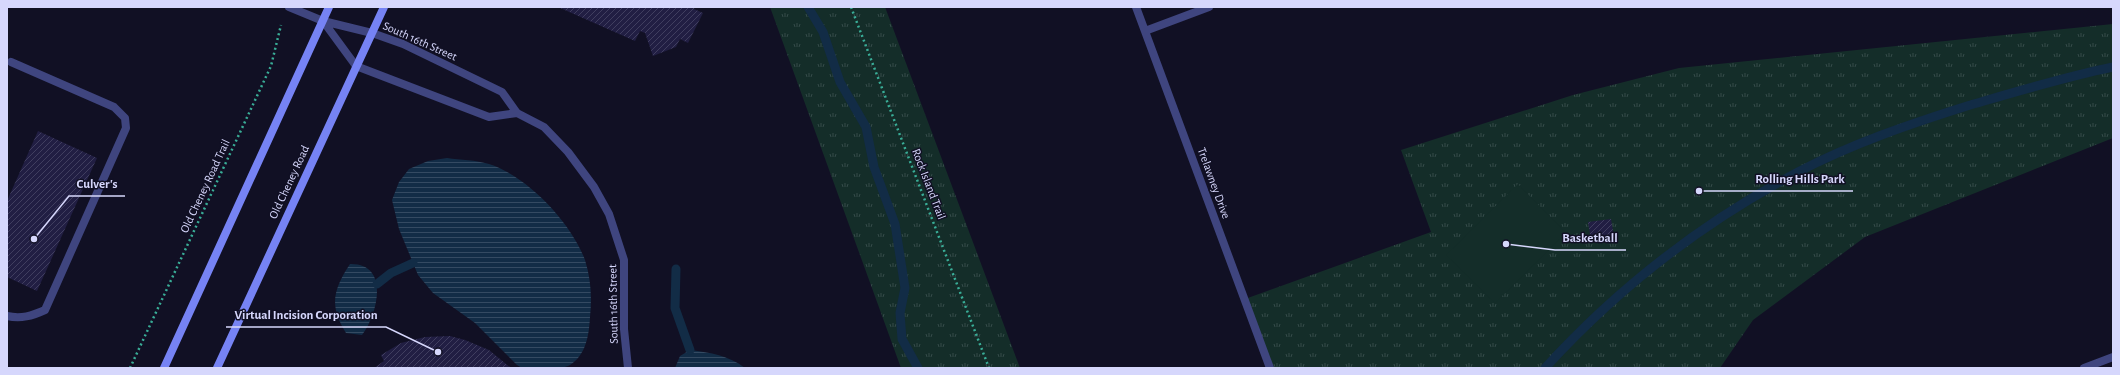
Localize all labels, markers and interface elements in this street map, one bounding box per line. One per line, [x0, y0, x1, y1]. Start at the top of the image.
street label: South 16th Street [381, 19, 459, 63]
street label: Old Cheney Road Trail [178, 137, 233, 235]
street label: Old Cheney Road [267, 143, 312, 221]
street label: Trelawney Drive [1195, 146, 1232, 221]
street label: Rock Island Trail [910, 147, 948, 221]
callout: Rolling Hills Park [1747, 166, 1853, 191]
callout: Culver's [69, 171, 125, 196]
text: Rolling Hills Park [1755, 173, 1845, 186]
text: Culver's [77, 178, 117, 191]
callout: Basketball [1555, 225, 1626, 250]
text: Basketball [1562, 232, 1618, 245]
street label: South 16th Street [606, 264, 620, 344]
callout: Virtual Incision Corporation [226, 302, 386, 327]
text: Virtual Incision Corporation [234, 309, 378, 322]

